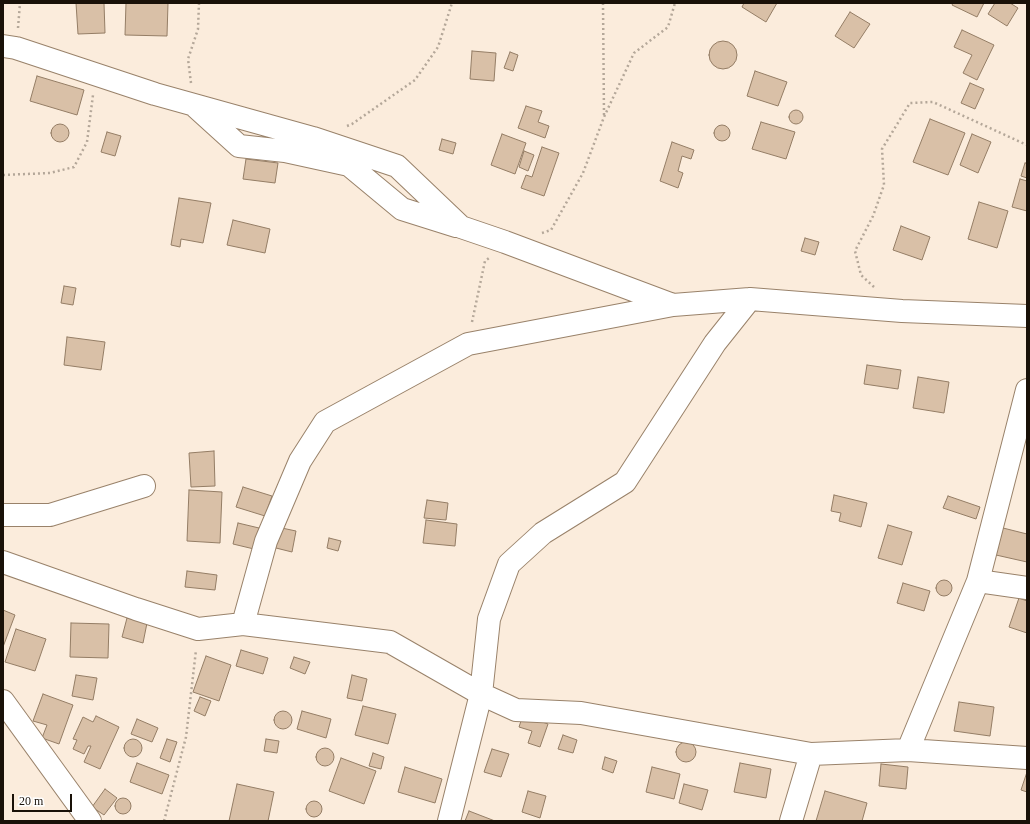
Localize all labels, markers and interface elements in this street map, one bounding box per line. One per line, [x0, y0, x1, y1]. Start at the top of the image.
scale bar [14, 786, 74, 812]
text: 20 m [19, 794, 43, 808]

